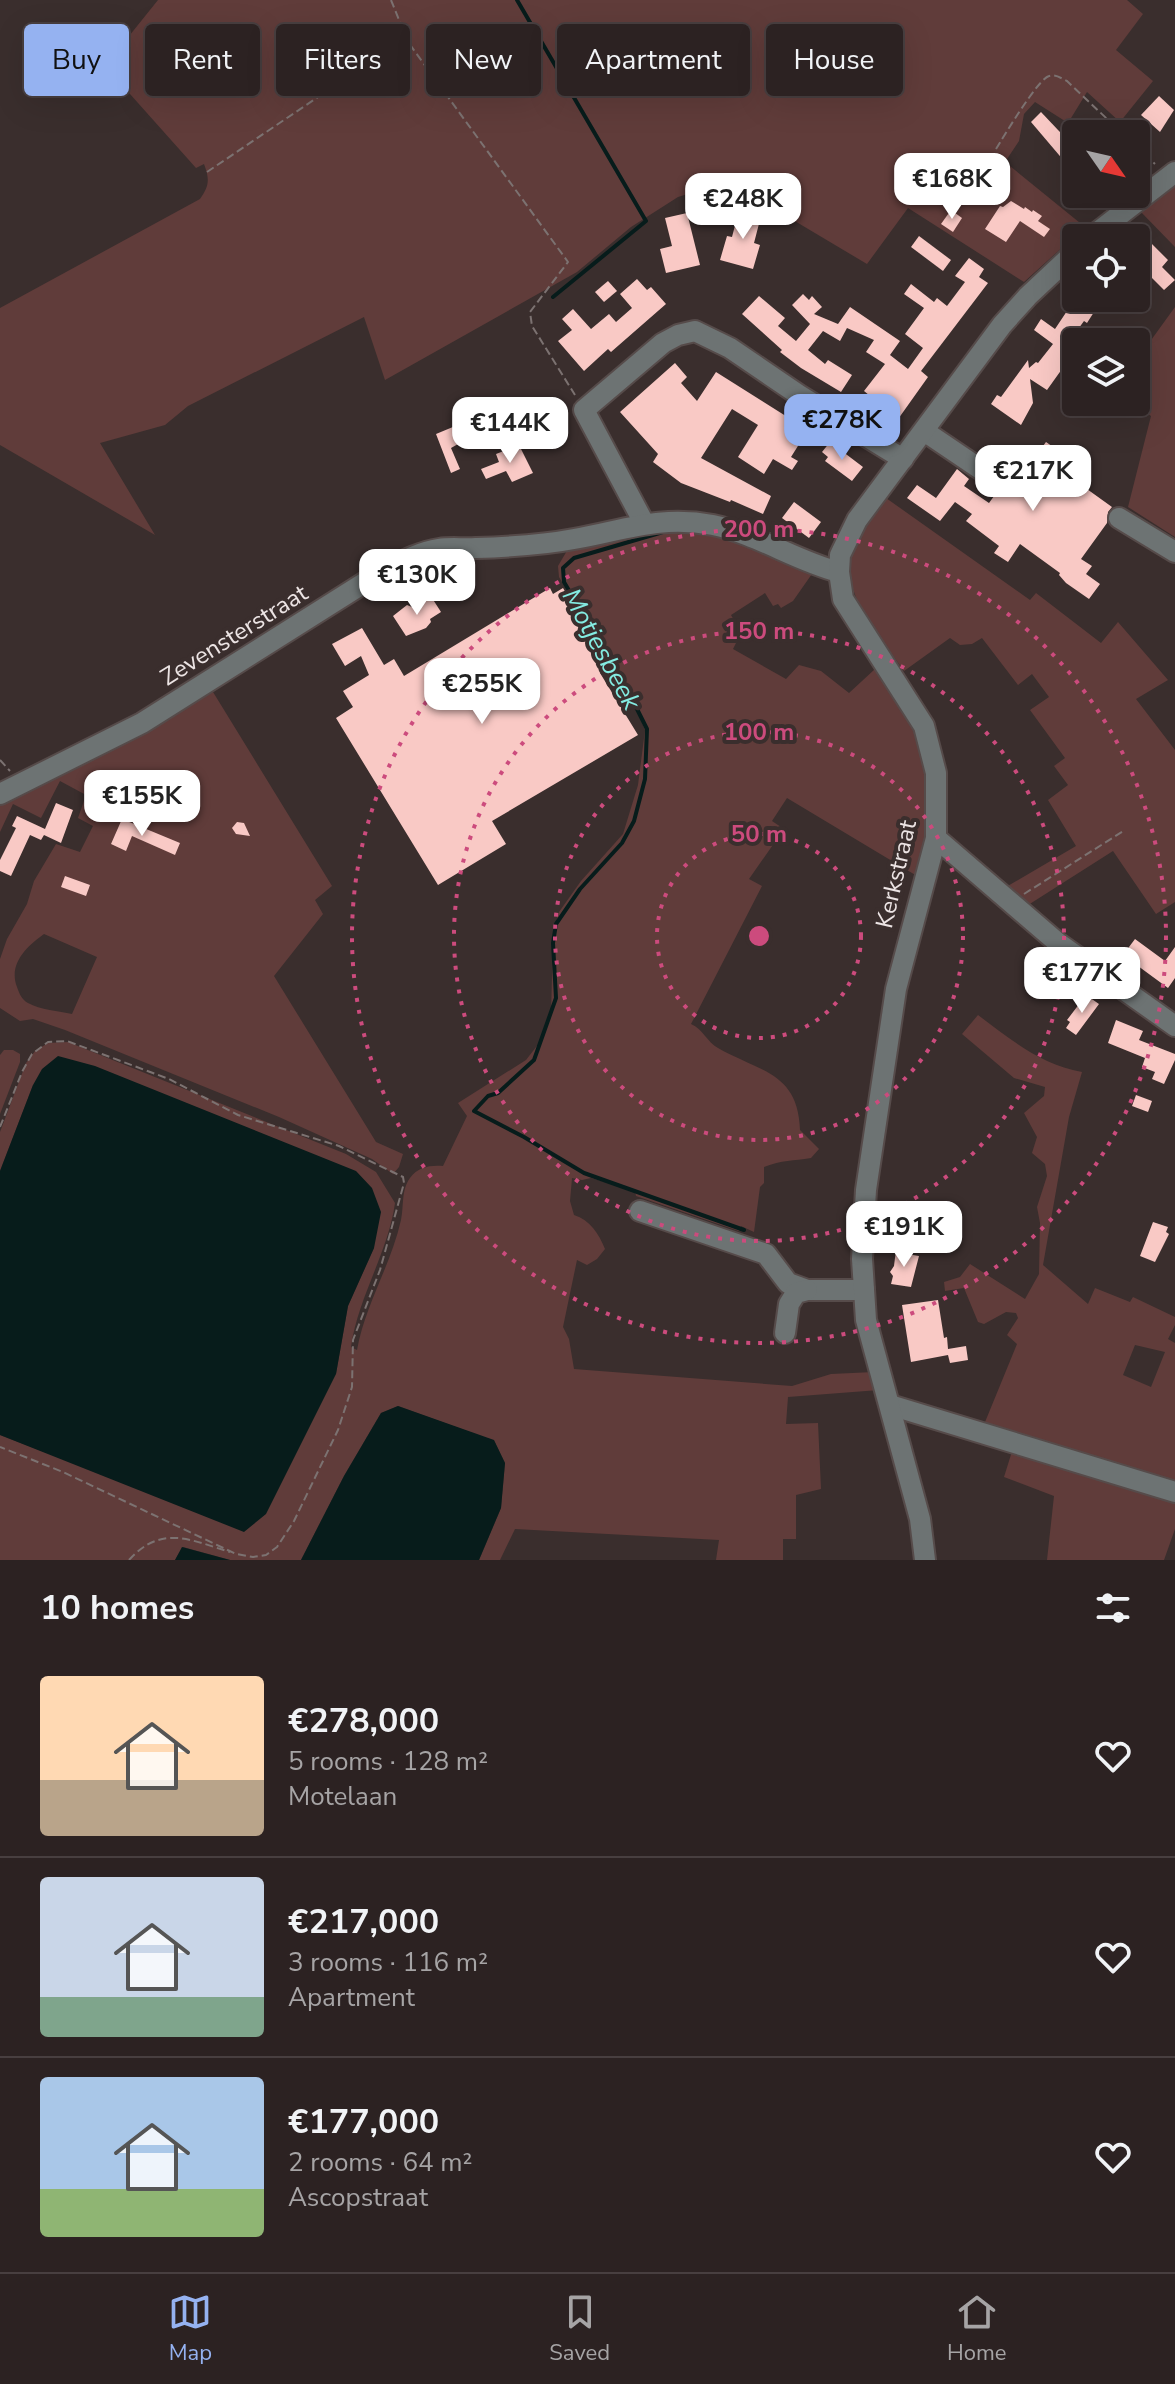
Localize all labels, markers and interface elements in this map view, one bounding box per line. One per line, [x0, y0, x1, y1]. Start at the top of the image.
chip: Buy [24, 24, 129, 96]
chip: Rent [145, 24, 260, 96]
chip: Filters [276, 24, 410, 96]
chip: New [426, 24, 541, 96]
chip: Apartment [557, 24, 750, 96]
chip: House [766, 24, 903, 96]
north arrow [1062, 120, 1150, 208]
map controls [1062, 120, 1150, 416]
pin: €168K [896, 153, 1008, 221]
text: €168K [912, 161, 992, 196]
pin: €248K [687, 173, 799, 241]
text: €248K [703, 181, 783, 216]
button: locate [1062, 224, 1150, 312]
button: layers [1062, 328, 1150, 416]
pin: €278K [786, 394, 898, 462]
pin: €144K [454, 397, 566, 465]
text: €278K [802, 402, 882, 437]
text: €144K [470, 405, 550, 440]
pin: €217K [977, 445, 1089, 513]
text: €217K [993, 453, 1073, 488]
text: 200 m [724, 513, 794, 545]
pin: €130K [361, 549, 473, 617]
text: €130K [377, 557, 457, 592]
street label: Zevensterstraat [154, 577, 314, 693]
water label: Motjesbeek [554, 582, 650, 717]
text: 150 m [724, 615, 794, 647]
pin: €255K [426, 658, 538, 726]
text: €255K [442, 666, 522, 701]
text: 100 m [724, 716, 794, 748]
pin: €155K [86, 770, 198, 838]
text: €155K [102, 778, 182, 813]
street label: Kerkstraat [868, 816, 924, 931]
text: 50 m [731, 818, 787, 850]
centre of rings [745, 922, 773, 950]
pin: €177K [1026, 947, 1138, 1015]
text: €177K [1042, 955, 1122, 990]
pin: €191K [848, 1201, 960, 1269]
text: €191K [864, 1209, 944, 1244]
text: 10 homes [40, 1585, 194, 1631]
icon: filters [1091, 1586, 1135, 1630]
text: €278,000 [288, 1698, 439, 1744]
icon: home [104, 1708, 200, 1804]
icon: heart [1091, 1734, 1135, 1778]
text: 5 rooms · 128 m² [288, 1744, 488, 1779]
text: Motelaan [288, 1779, 397, 1814]
text: €217,000 [288, 1899, 439, 1945]
icon: home [104, 1909, 200, 2005]
icon: heart [1091, 1935, 1135, 1979]
text: 3 rooms · 116 m² [288, 1945, 488, 1980]
text: Apartment [288, 1980, 415, 2015]
text: €177,000 [288, 2099, 439, 2145]
icon: home [104, 2109, 200, 2205]
icon: heart [1091, 2135, 1135, 2179]
text: 2 rooms · 64 m² [288, 2145, 472, 2180]
text: Ascopstraat [288, 2180, 428, 2215]
tab: Map [168, 2290, 212, 2368]
tab: Saved [549, 2290, 610, 2368]
tab: Home [947, 2290, 1007, 2368]

